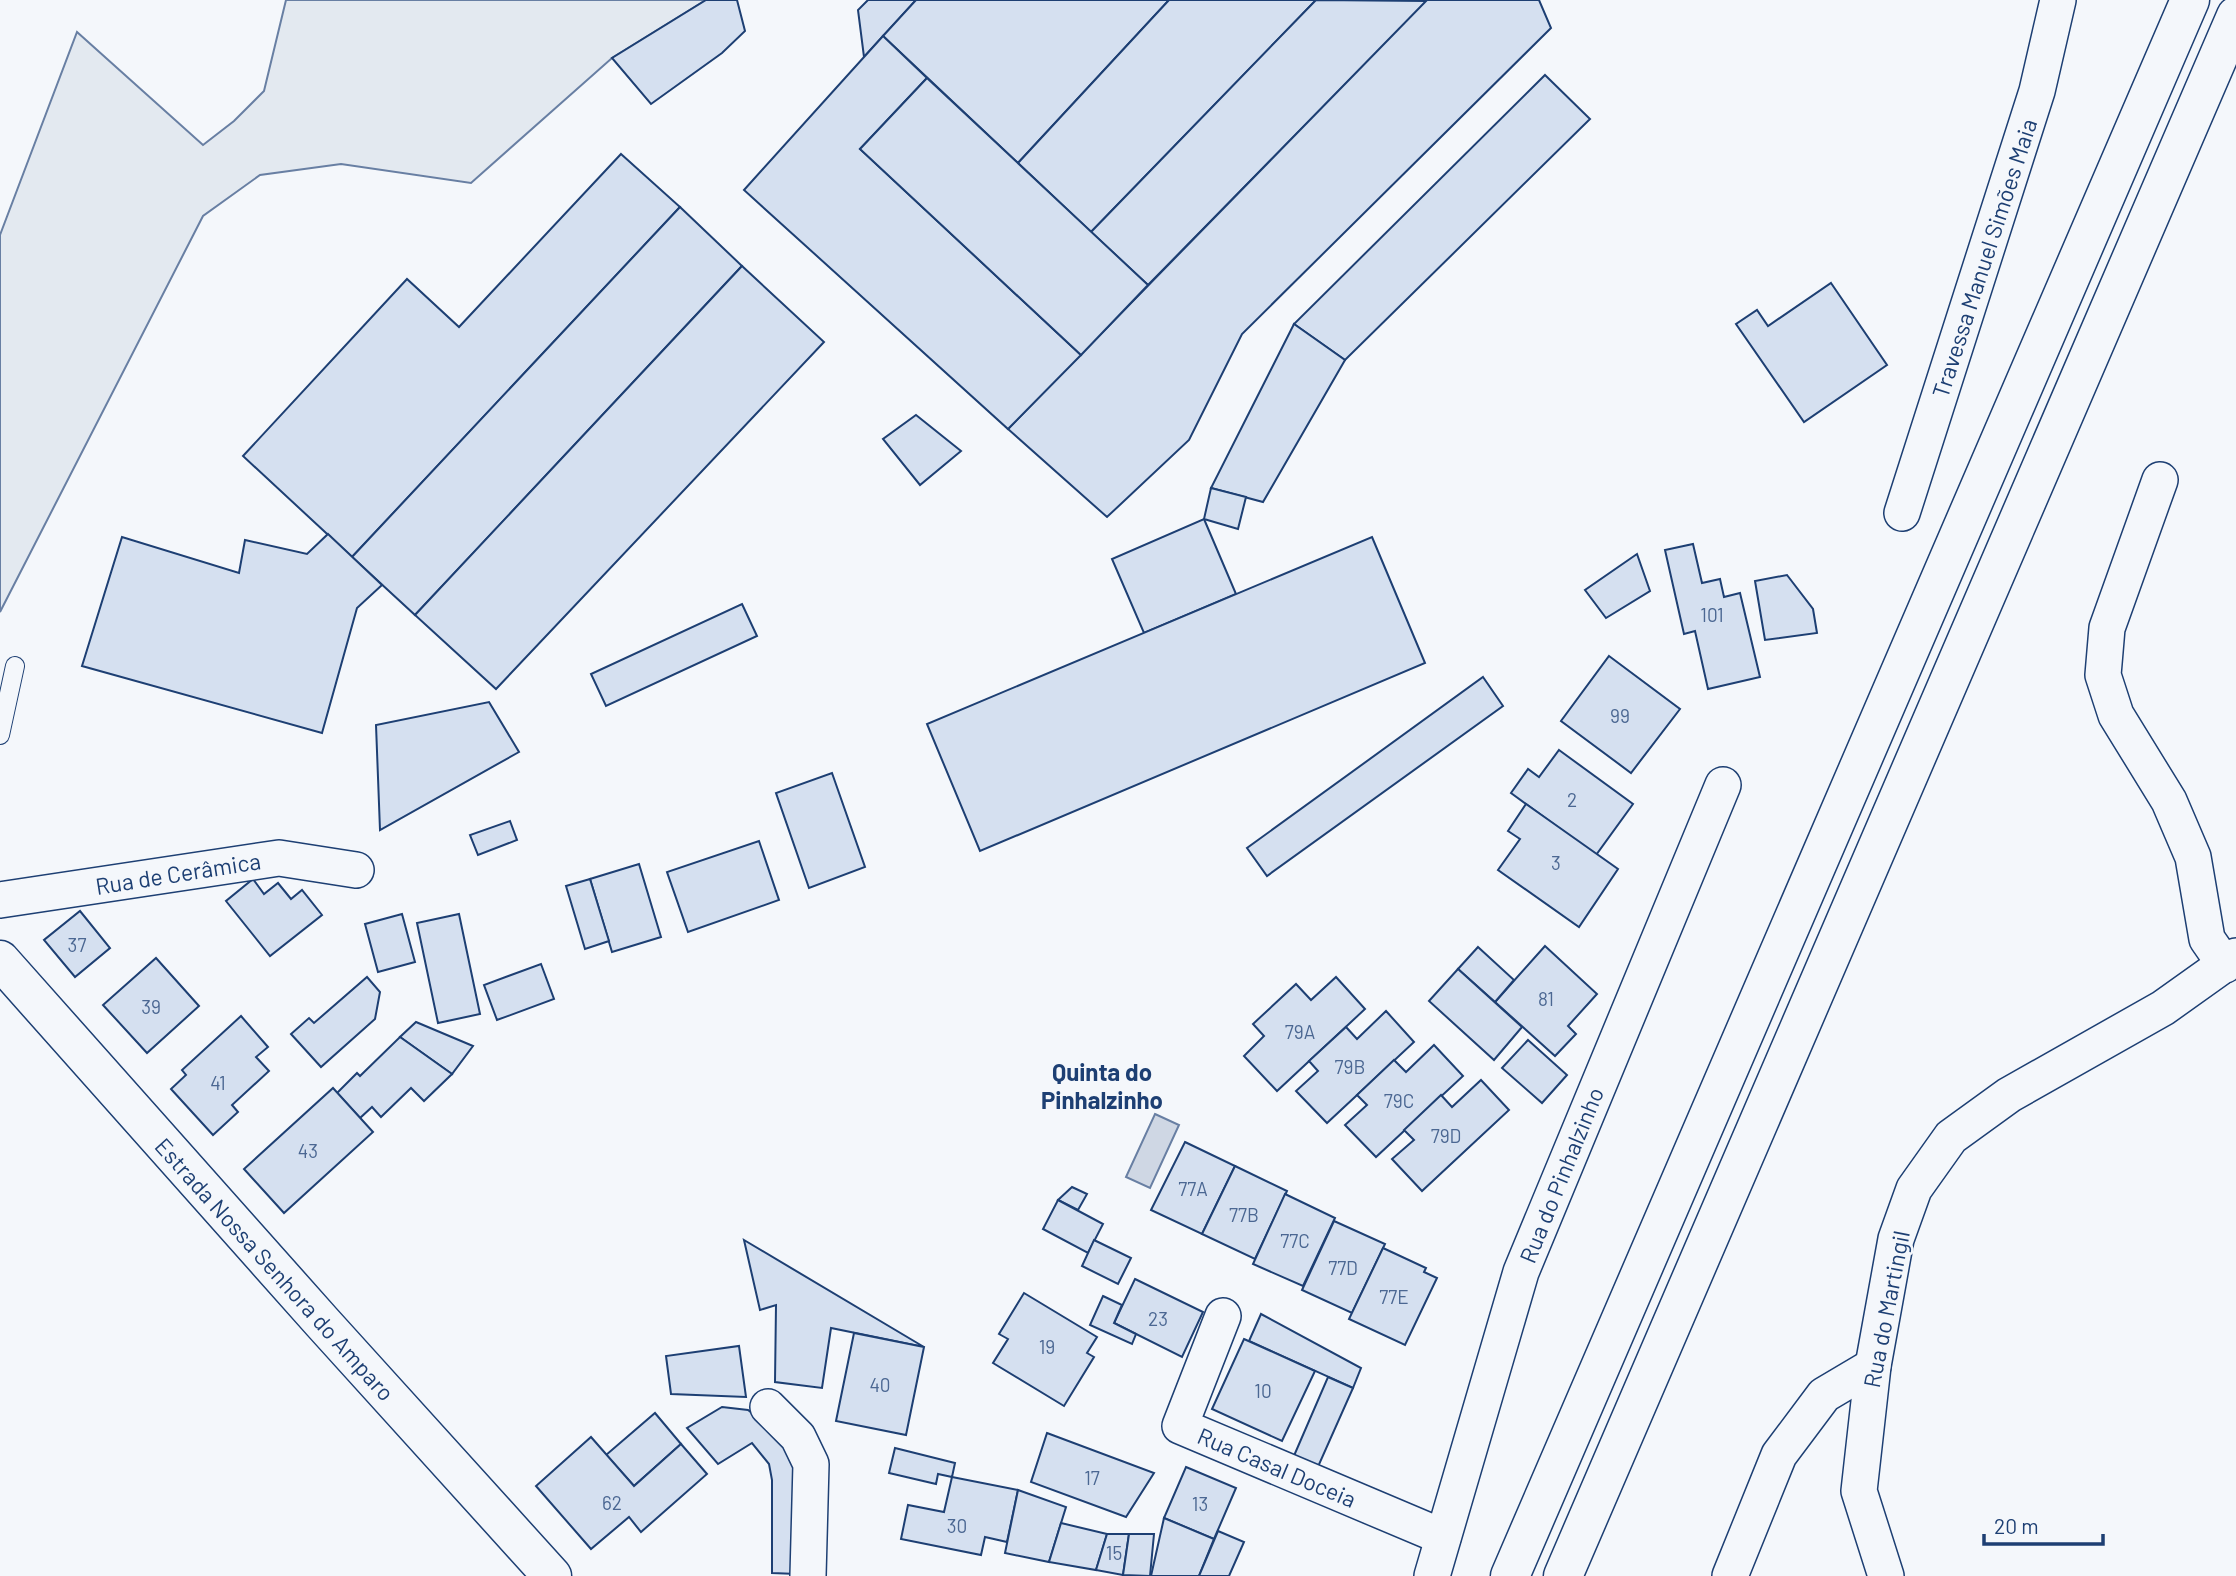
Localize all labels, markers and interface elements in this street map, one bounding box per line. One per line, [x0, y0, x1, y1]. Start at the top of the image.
street label: Travessa Manuel Simões Maia [1926, 115, 2042, 401]
house number: 101 [1700, 603, 1724, 626]
house number: 99 [1610, 704, 1630, 727]
house number: 2 [1567, 788, 1577, 811]
street label: Rua de Cerâmica [93, 846, 263, 900]
house number: 3 [1551, 851, 1561, 874]
house number: 37 [68, 933, 86, 956]
house number: 81 [1538, 987, 1554, 1010]
house number: 39 [141, 995, 161, 1018]
house number: 79A [1285, 1020, 1315, 1043]
house number: 79B [1335, 1055, 1365, 1078]
district label: Quinta do Pinhalzinho [1041, 1057, 1163, 1114]
house number: 41 [210, 1071, 226, 1094]
street label: Rua do Pinhalzinho [1513, 1083, 1609, 1267]
house number: 79C [1384, 1089, 1414, 1112]
house number: 79D [1431, 1124, 1461, 1147]
street label: Estrada Nossa Senhora do Amparo [150, 1132, 400, 1406]
house number: 43 [298, 1139, 318, 1162]
house number: 77A [1178, 1177, 1208, 1200]
house number: 77B [1229, 1203, 1259, 1226]
street label: Rua do Martingil [1857, 1228, 1915, 1390]
house number: 77C [1280, 1229, 1310, 1252]
house number: 77D [1328, 1256, 1358, 1279]
house number: 77E [1379, 1285, 1409, 1308]
house number: 23 [1148, 1307, 1168, 1330]
house number: 19 [1039, 1335, 1055, 1358]
house number: 40 [869, 1373, 891, 1396]
house number: 10 [1254, 1379, 1272, 1402]
street label: Rua Casal Doceia [1193, 1421, 1361, 1513]
house number: 17 [1084, 1466, 1100, 1489]
house number: 62 [602, 1491, 622, 1514]
house number: 13 [1192, 1492, 1208, 1515]
scale bar [1984, 1502, 2103, 1546]
text: 20 m [1994, 1513, 2039, 1538]
house number: 30 [947, 1514, 967, 1537]
house number: 15 [1106, 1541, 1122, 1564]

